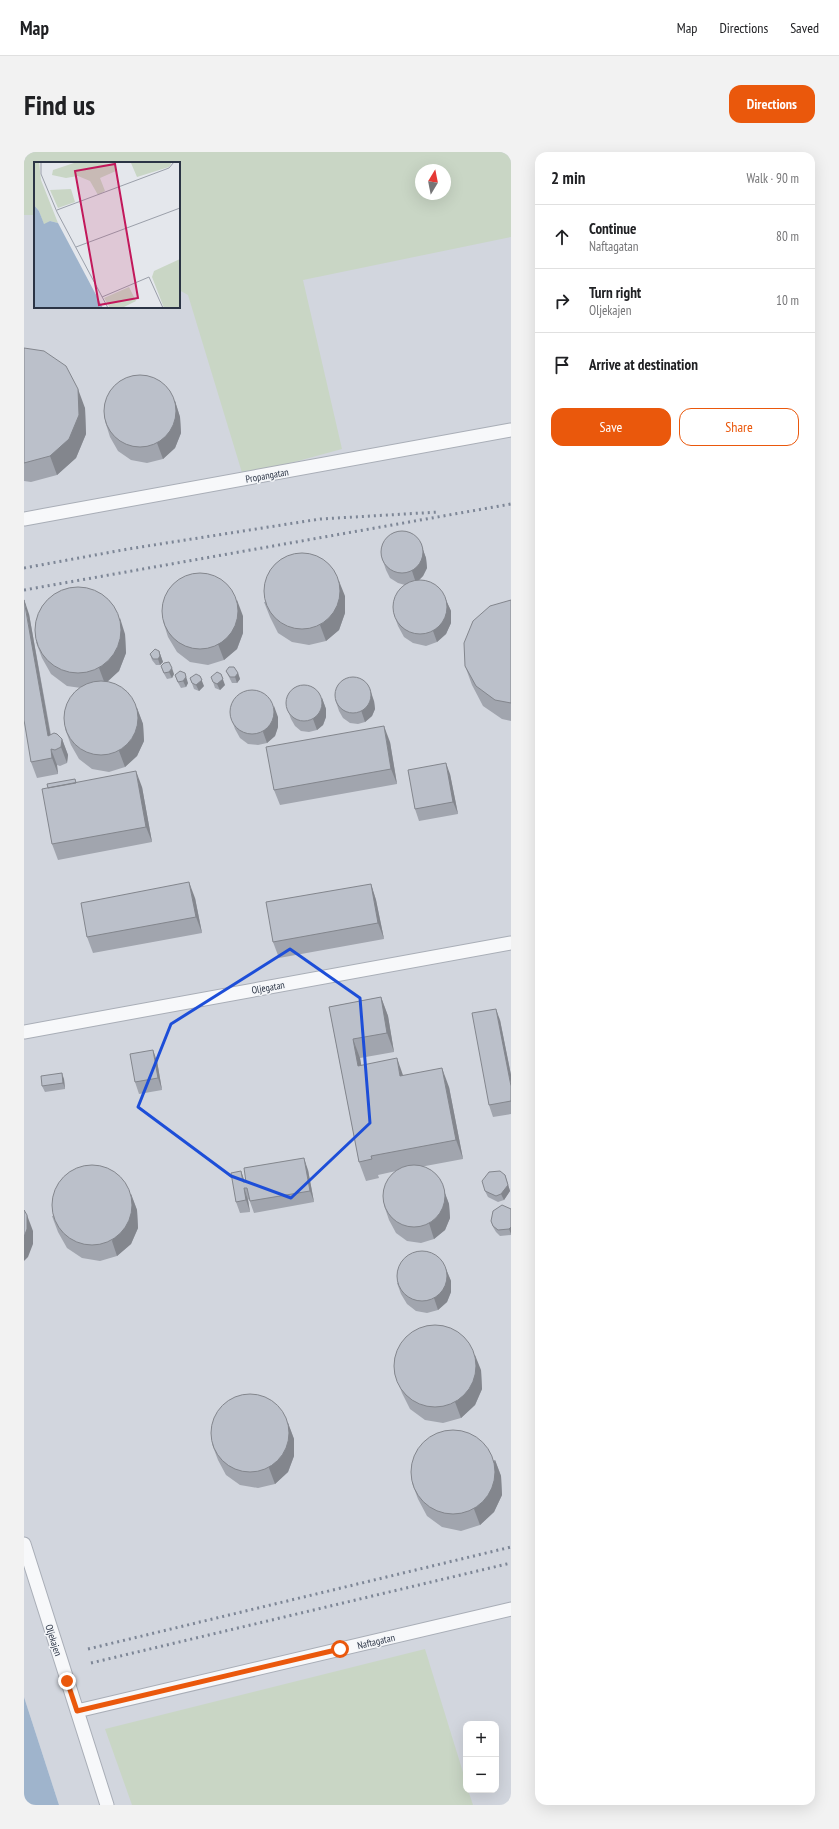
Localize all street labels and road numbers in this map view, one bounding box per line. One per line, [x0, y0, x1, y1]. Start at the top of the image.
street label: Propangatan [245, 465, 290, 486]
street label: Oljegatan [250, 978, 286, 997]
street label: Oljekajen [42, 1623, 65, 1658]
street label: Naftagatan [356, 1631, 396, 1652]

